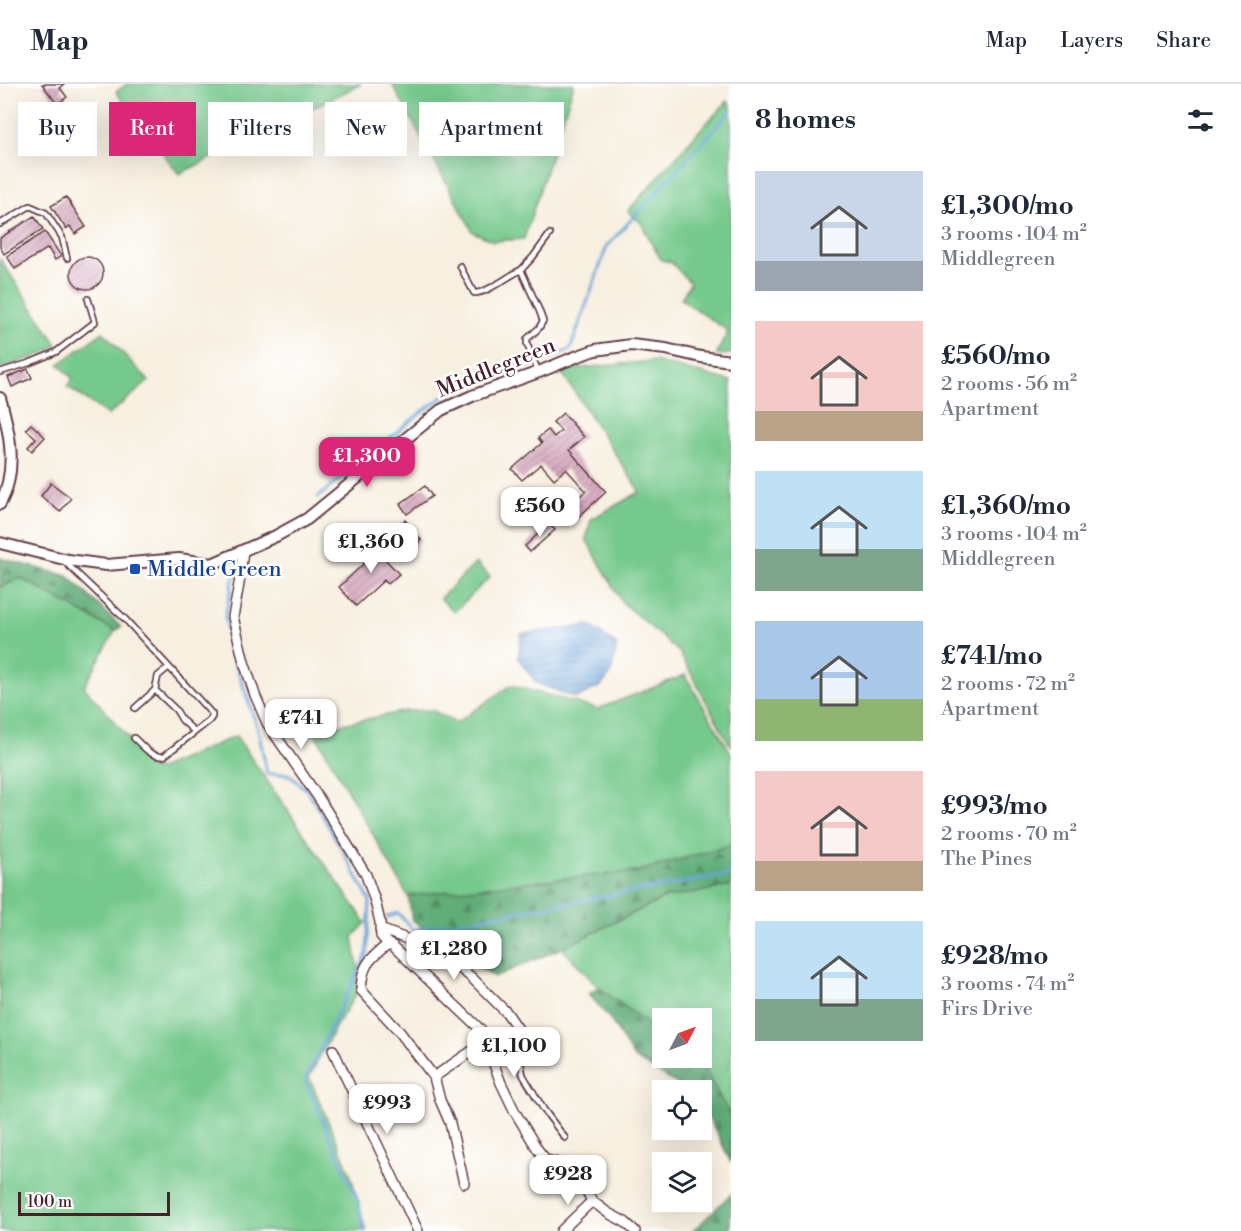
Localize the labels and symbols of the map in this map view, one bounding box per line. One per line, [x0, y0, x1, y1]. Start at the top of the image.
street label: Middlegreen [433, 332, 559, 404]
pin: £1,300 [318, 437, 416, 488]
pin: £560 [504, 487, 576, 538]
pin: £1,360 [322, 523, 420, 574]
place label: Middle Green [147, 556, 282, 583]
marker: Middle Green [128, 562, 142, 576]
pin: £741 [265, 699, 337, 750]
pin: £1,280 [405, 930, 503, 981]
north arrow [652, 1008, 712, 1068]
pin: £1,100 [465, 1027, 563, 1078]
pin: £993 [351, 1084, 423, 1135]
pin: £928 [532, 1155, 604, 1206]
scale bar [18, 1189, 170, 1216]

